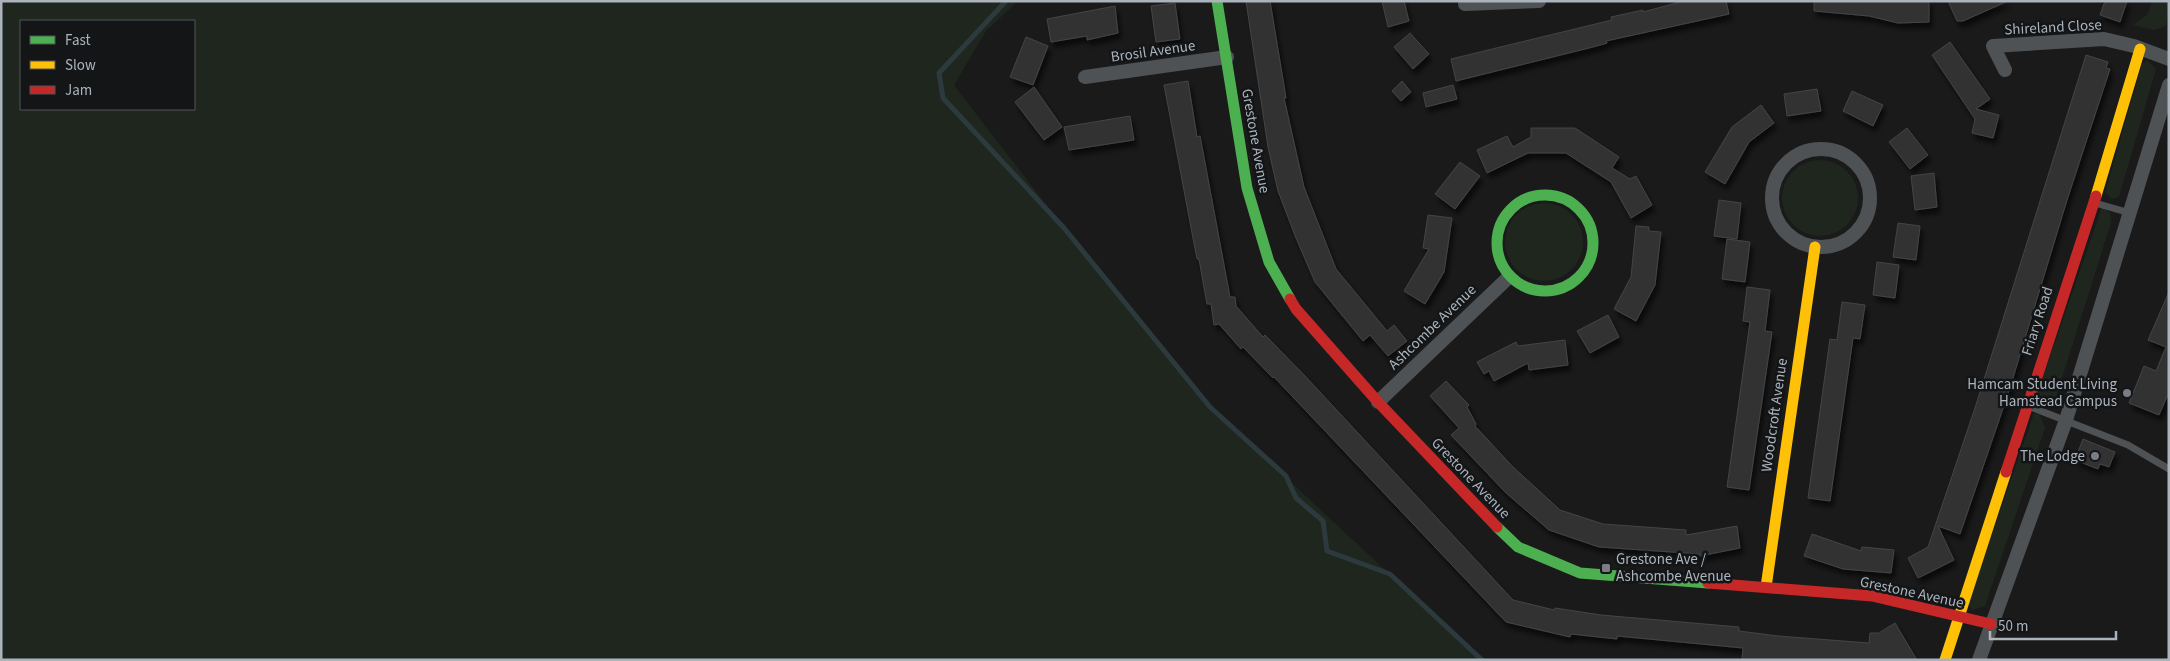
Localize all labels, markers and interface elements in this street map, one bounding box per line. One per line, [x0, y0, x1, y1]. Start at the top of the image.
street label: Shireland Close [2004, 14, 2102, 41]
legend [20, 20, 195, 110]
text: Fast [65, 30, 91, 51]
street label: Brosil Avenue [1110, 35, 1197, 68]
text: Slow [65, 55, 96, 76]
text: Jam [65, 80, 92, 101]
street label: Grestone Avenue [1236, 87, 1275, 195]
street label: Ashcombe Avenue [1384, 280, 1481, 375]
street label: Friary Road [2016, 284, 2058, 358]
street label: Woodcroft Avenue [1756, 357, 1793, 473]
place label: Hamcam Student Living Hamstead Campus [1967, 374, 2117, 412]
marker: Hamcam Student Living Hamstead Campus [2121, 387, 2133, 399]
street label: Grestone Avenue [1426, 433, 1515, 524]
place label: The Lodge [2020, 446, 2085, 467]
marker: The Lodge [2089, 450, 2101, 462]
place label: Grestone Ave / Ashcombe Avenue [1616, 549, 1731, 587]
marker: Grestone Ave / Ashcombe Avenue [1600, 562, 1612, 574]
street label: Grestone Avenue [1858, 571, 1966, 614]
scale bar [1990, 608, 2116, 640]
text: 50 m [1998, 616, 2028, 637]

